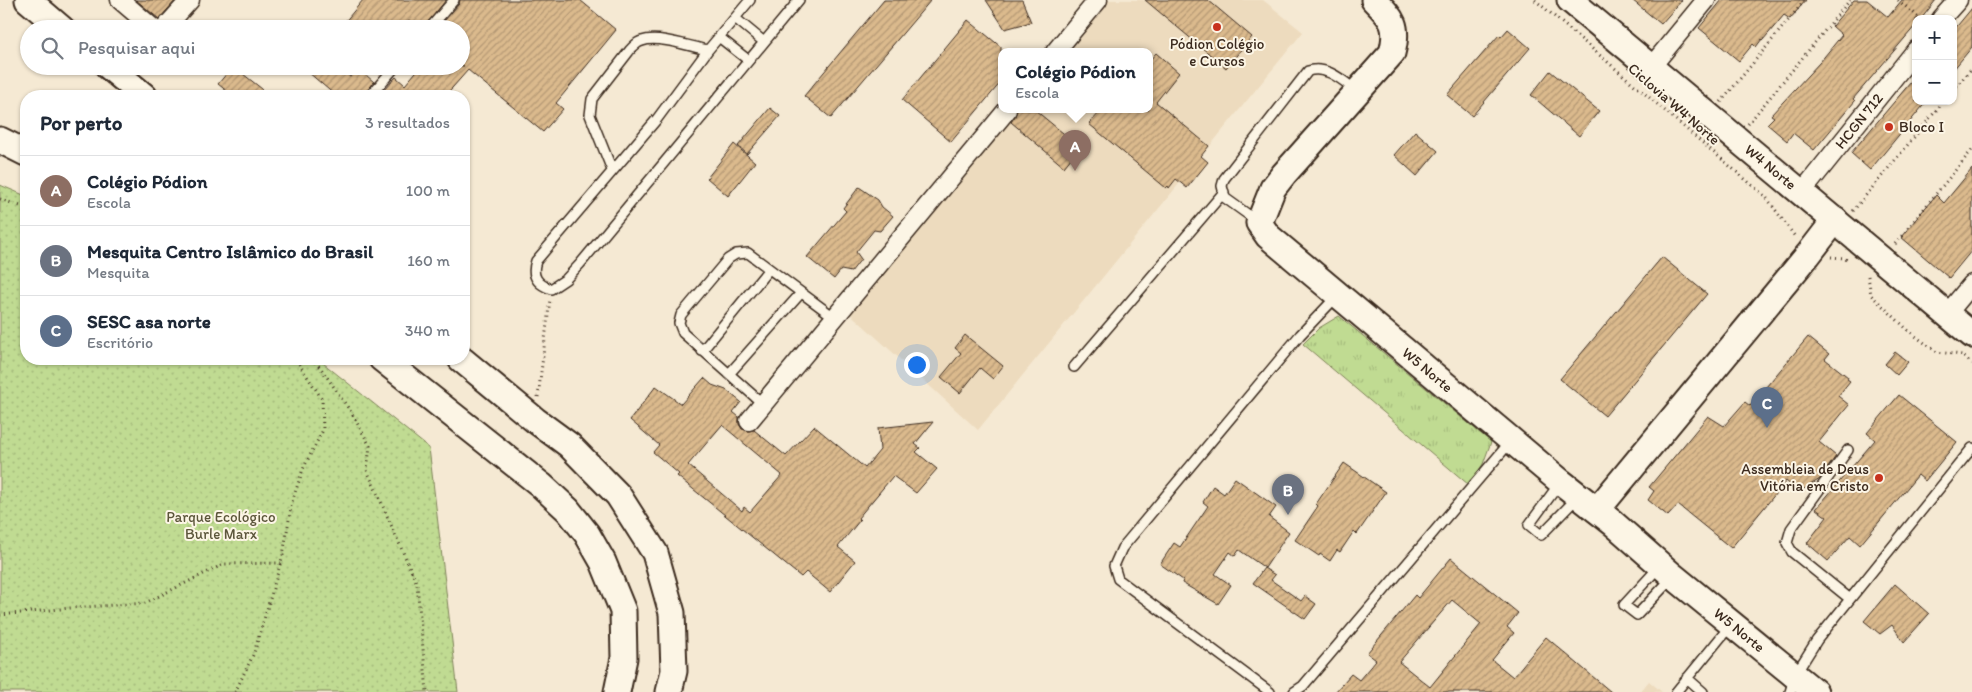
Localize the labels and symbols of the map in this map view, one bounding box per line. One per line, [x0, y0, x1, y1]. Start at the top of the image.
marker: Pódion Colégio e Cursos [1211, 21, 1223, 33]
place label: Pódion Colégio e Cursos [1170, 35, 1264, 70]
street label: Ciclovia W4 Norte [1624, 59, 1724, 149]
street label: HCGN 712 [1831, 89, 1887, 153]
place label: Bloco I [1899, 118, 1944, 136]
marker: Bloco I [1883, 121, 1895, 133]
pin: A [1059, 130, 1091, 171]
street label: W4 Norte [1741, 140, 1800, 194]
street label: W5 Norte [1398, 344, 1457, 396]
your location [904, 352, 930, 378]
pin: C [1751, 387, 1783, 428]
place label: Assembleia de Deus Vitória em Cristo [1741, 460, 1869, 495]
marker: Assembleia de Deus Vitória em Cristo [1873, 472, 1885, 484]
pin: B [1272, 474, 1304, 515]
park label: Parque Ecológico Burle Marx [166, 508, 276, 543]
street label: W5 Norte [1710, 604, 1768, 656]

